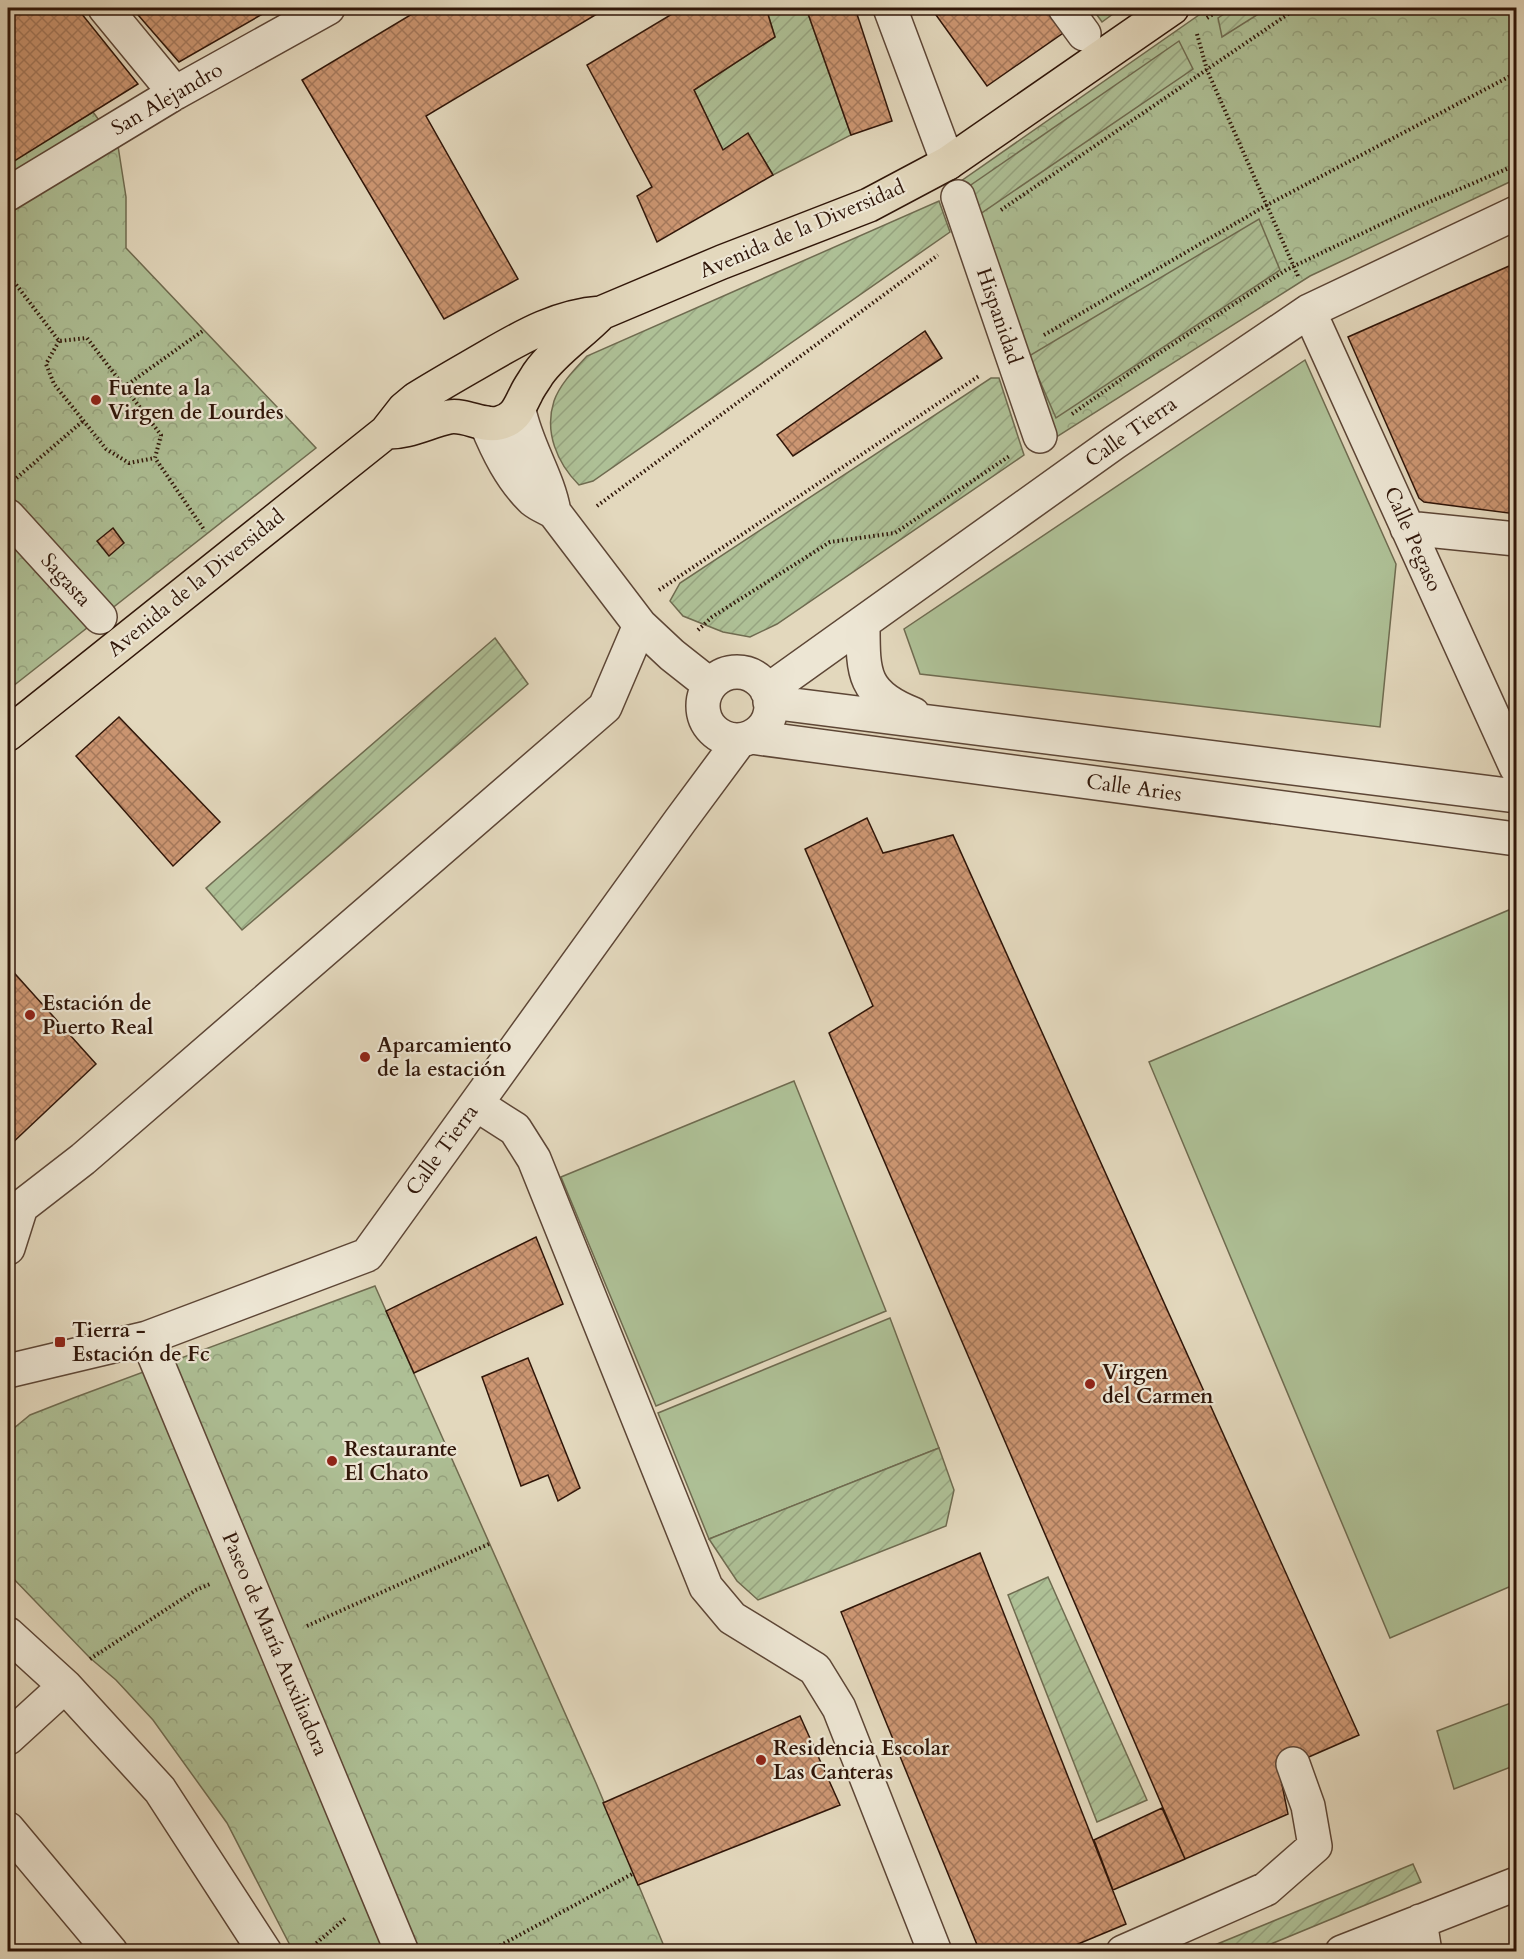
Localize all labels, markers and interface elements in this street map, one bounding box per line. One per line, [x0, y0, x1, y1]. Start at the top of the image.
street label: San Alejandro [106, 55, 228, 143]
street label: Avenida de la Diversidad [695, 173, 909, 285]
street label: Hispanidad [969, 264, 1029, 368]
place label: Fuente a la Virgen de Lourdes [108, 374, 284, 427]
street label: Calle Tierra [1079, 390, 1183, 474]
marker: Fuente a la Virgen de Lourdes [89, 393, 103, 407]
street label: Calle Pegaso [1377, 482, 1449, 596]
street label: Avenida de la Diversidad [101, 502, 291, 664]
street label: Sagasta [34, 547, 98, 613]
street label: Calle Aries [1084, 767, 1184, 809]
place label: Estación de Puerto Real [42, 989, 153, 1042]
marker: Estación de Puerto Real [23, 1008, 37, 1022]
place label: Aparcamiento de la estación [377, 1031, 512, 1084]
marker: Aparcamiento de la estación [358, 1050, 372, 1064]
street label: Calle Tierra [399, 1099, 485, 1201]
place label: Tierra - Estación de Fc [72, 1316, 210, 1369]
marker: Tierra - Estación de Fc [53, 1335, 67, 1349]
place label: Virgen del Carmen [1102, 1358, 1214, 1411]
marker: Virgen del Carmen [1083, 1377, 1097, 1391]
place label: Restaurante El Chato [344, 1435, 457, 1488]
marker: Restaurante El Chato [325, 1454, 339, 1468]
street label: Paseo de María Auxiliadora [215, 1527, 335, 1761]
place label: Residencia Escolar Las Canteras [773, 1734, 950, 1787]
marker: Residencia Escolar Las Canteras [754, 1753, 768, 1767]

